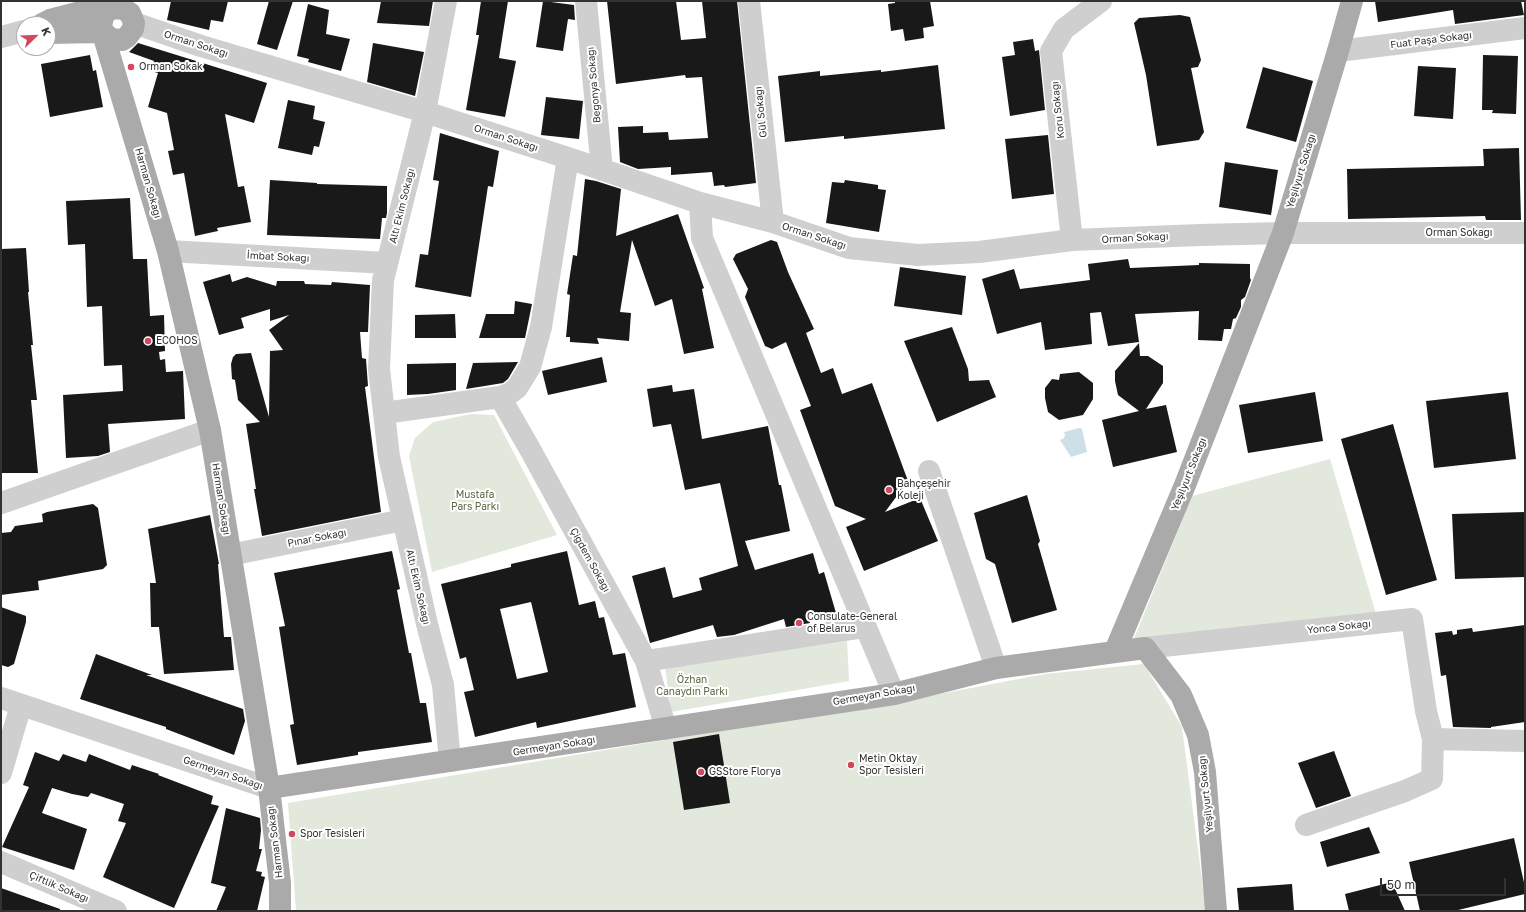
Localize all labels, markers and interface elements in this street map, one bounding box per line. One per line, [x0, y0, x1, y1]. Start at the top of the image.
north arrow [16, 16, 56, 56]
text: K [39, 25, 54, 38]
street label: Orman Sokağı [162, 28, 230, 60]
street label: Fuat Paşa Sokağı [1390, 29, 1472, 51]
street label: Begonya Sokağı [585, 46, 603, 124]
place label: Orman Sokak [139, 61, 203, 73]
marker: Orman Sokak [126, 62, 136, 72]
street label: Koru Sokağı [1049, 81, 1067, 139]
street label: Gül Sokağı [752, 86, 770, 138]
street label: Orman Sokağı [472, 122, 540, 154]
street label: Yeşilyurt Sokağı [1284, 132, 1318, 210]
street label: Harman Sokağı [132, 146, 164, 220]
street label: Altı Ekim Sokağı [387, 167, 417, 245]
street label: Orman Sokağı [780, 220, 848, 252]
street label: Orman Sokağı [1426, 227, 1492, 239]
street label: Orman Sokağı [1101, 230, 1169, 246]
street label: İmbat Sokağı [246, 249, 310, 265]
place label: ECOHOS [156, 335, 198, 347]
marker: ECOHOS [143, 336, 153, 346]
street label: Yeşilyurt Sokağı [1169, 436, 1209, 512]
street label: Harman Sokağı [209, 462, 233, 536]
place label: Bahçeşehir Koleji [897, 478, 951, 502]
marker: Bahçeşehir Koleji [884, 485, 894, 495]
park label: Mustafa Pars Parkı [451, 489, 499, 512]
street label: Pınar Sokağı [286, 526, 348, 550]
street label: Çiğdem Sokağı [567, 526, 613, 594]
street label: Altı Ekim Sokağı [404, 548, 432, 626]
place label: Consulate-General of Belarus [807, 611, 897, 634]
marker: Consulate-General of Belarus [794, 618, 804, 628]
street label: Yonca Sokağı [1307, 618, 1371, 636]
park label: Özhan Canaydın Parkı [656, 674, 728, 698]
street label: Germeyan Sokağı [832, 682, 916, 708]
street label: Germeyan Sokağı [512, 734, 596, 758]
place label: Metin Oktay Spor Tesisleri [859, 753, 924, 776]
street label: Germeyan Sokağı [182, 754, 264, 792]
street label: Yeşilyurt Sokağı [1196, 755, 1216, 833]
marker: Metin Oktay Spor Tesisleri [846, 760, 856, 770]
place label: GSStore Florya [709, 766, 781, 778]
marker: GSStore Florya [696, 767, 706, 777]
street label: Harman Sokağı [265, 805, 285, 879]
place label: Spor Tesisleri [300, 828, 365, 840]
marker: Spor Tesisleri [287, 829, 297, 839]
street label: Çiftlik Sokağı [27, 869, 91, 905]
scale bar [1382, 870, 1508, 896]
text: 50 m [1387, 877, 1415, 892]

